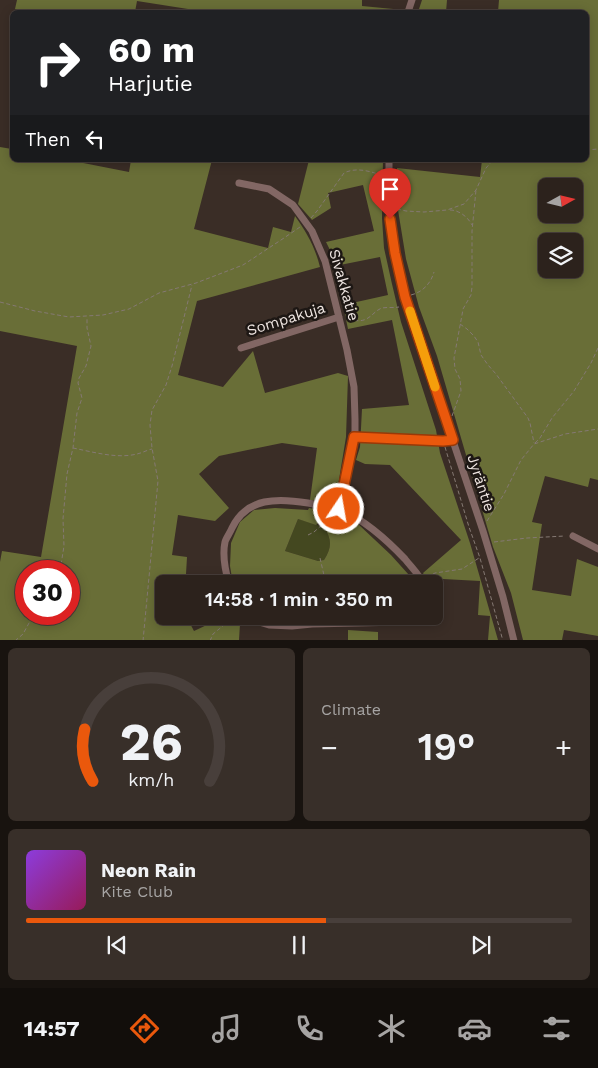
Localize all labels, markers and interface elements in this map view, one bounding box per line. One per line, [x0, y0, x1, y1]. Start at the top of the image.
text: 60 m [108, 29, 195, 71]
icon: right [25, 30, 90, 95]
text: Harjutie [108, 71, 193, 96]
icon: left [81, 125, 109, 153]
text: Then [25, 128, 71, 151]
pin [369, 168, 411, 219]
icon: arrive [376, 175, 404, 203]
north arrow [538, 178, 582, 222]
map controls [538, 178, 583, 278]
button: layers [538, 233, 583, 278]
street label: Sivakkatie [325, 247, 363, 323]
street label: Sompakuja [245, 298, 328, 339]
street label: Jyräntie [463, 452, 499, 514]
position arrow [312, 482, 364, 534]
speed limit sign: 30 [15, 560, 80, 625]
text: 14:58 · 1 min · 350 m [205, 588, 393, 611]
text: Climate [321, 700, 381, 719]
text: 26 [120, 712, 183, 773]
text: 19° [418, 725, 475, 769]
text: − [321, 731, 338, 764]
text: + [555, 731, 572, 764]
text: km/h [128, 769, 175, 790]
text: Neon Rain [101, 859, 196, 882]
text: Kite Club [101, 882, 173, 901]
icon: previous [103, 931, 131, 959]
icon: pause [285, 931, 313, 959]
icon: next [467, 931, 495, 959]
icon: directions [127, 1011, 162, 1046]
icon: music [209, 1011, 244, 1046]
icon: phone [292, 1011, 327, 1046]
icon: climate [374, 1011, 409, 1046]
icon: car [457, 1011, 492, 1046]
icon: filters [539, 1011, 574, 1046]
text: 14:57 [24, 1016, 80, 1041]

